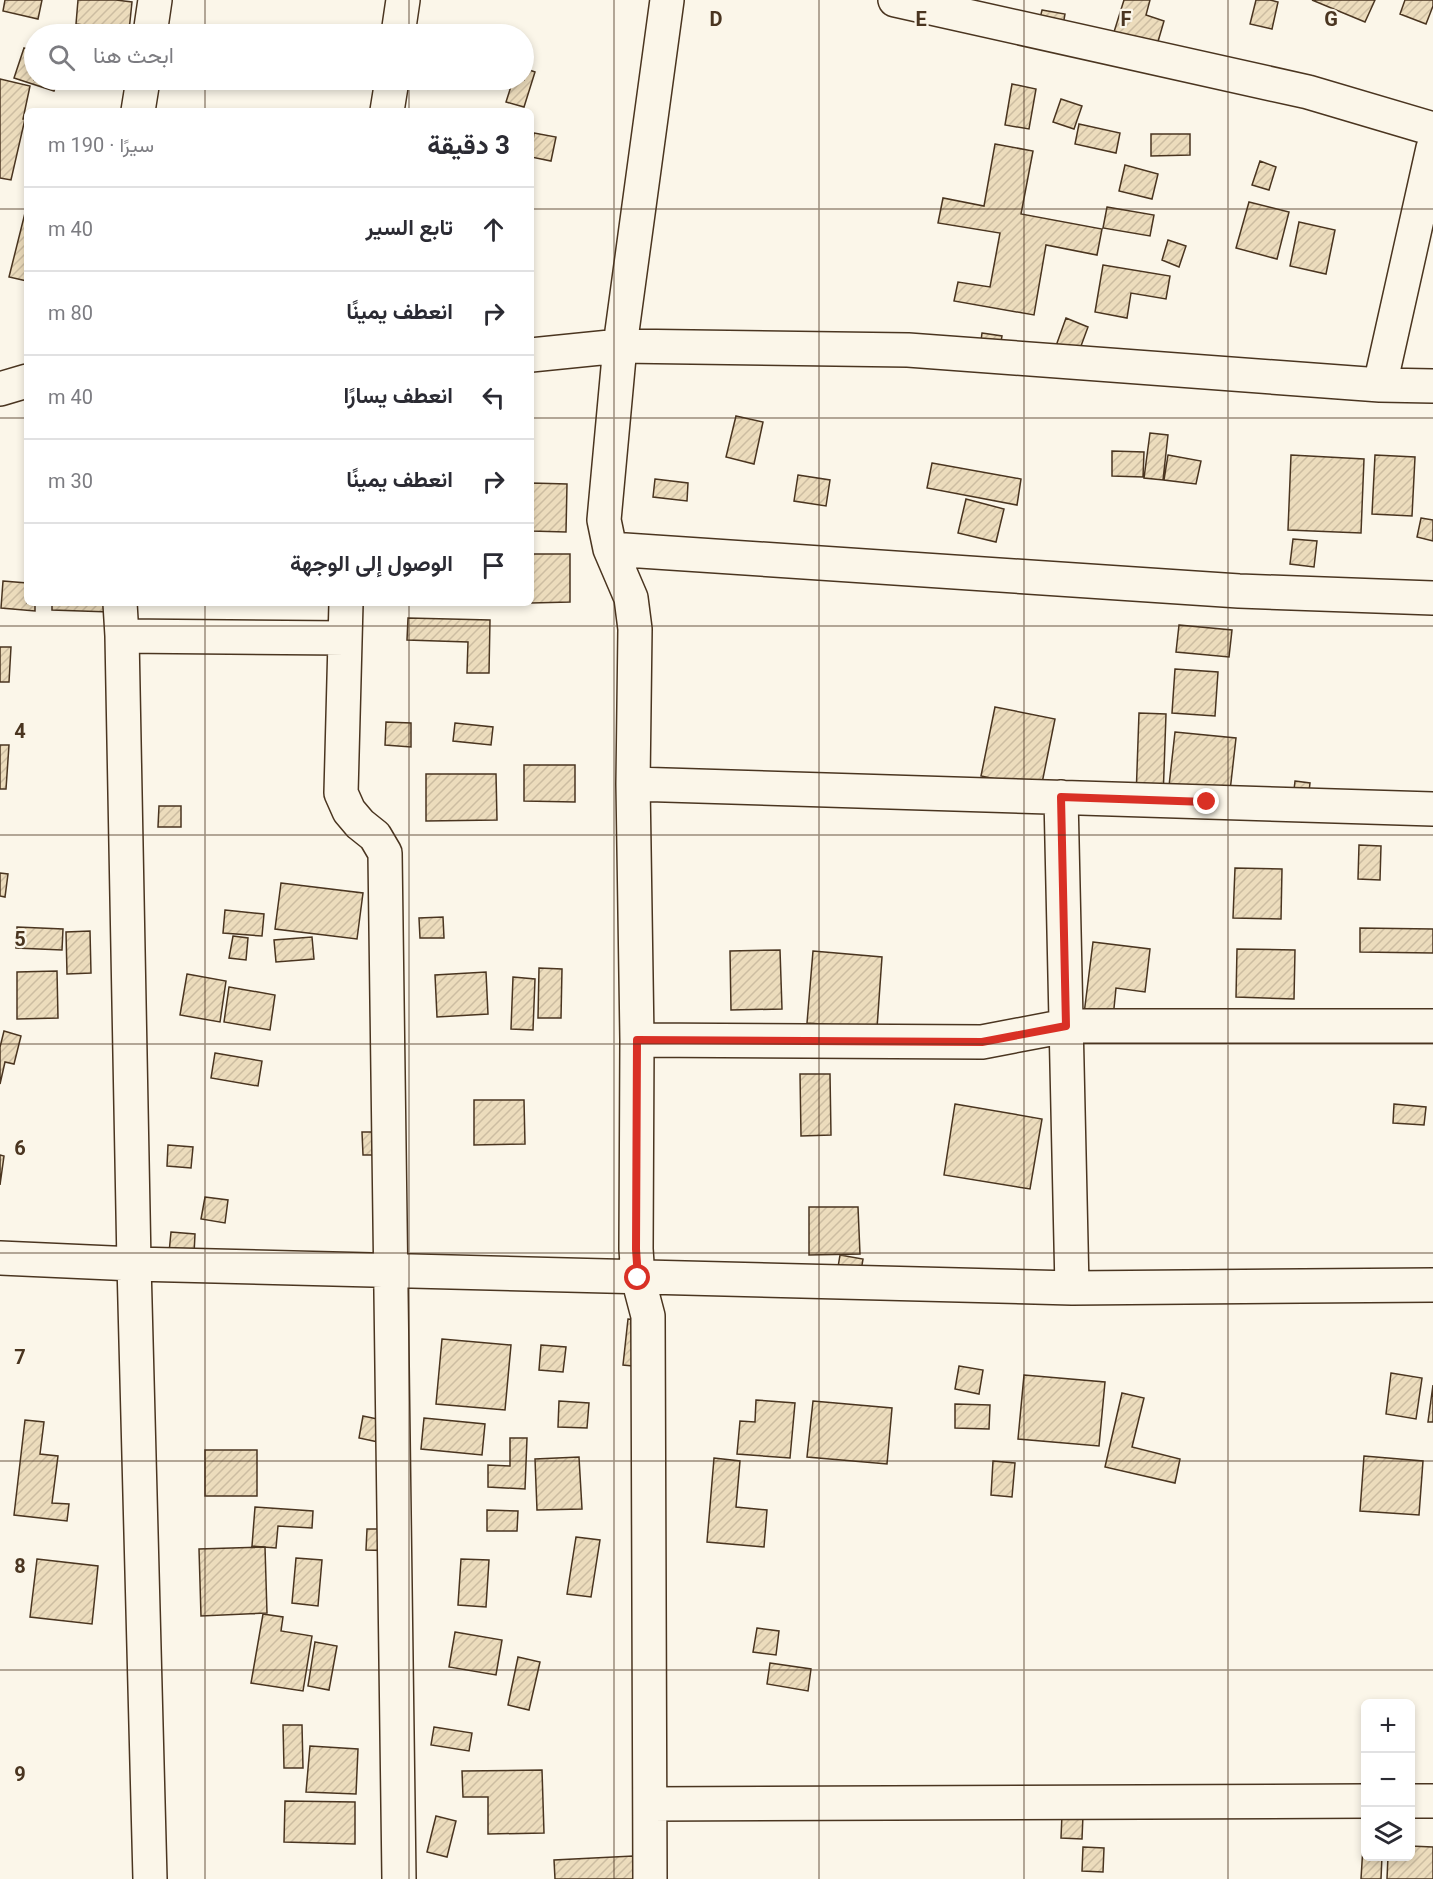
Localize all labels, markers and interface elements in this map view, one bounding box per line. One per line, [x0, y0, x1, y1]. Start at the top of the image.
text: D [710, 7, 723, 31]
text: E [915, 7, 927, 31]
text: F [1121, 7, 1132, 31]
text: G [1324, 7, 1338, 31]
search box [24, 24, 534, 90]
icon: search [45, 41, 78, 74]
text: ابحث هنا [93, 43, 174, 68]
text: 3 دقيقة [427, 130, 510, 160]
text: سيرًا · 190 m [48, 133, 154, 157]
icon: ahead [477, 213, 510, 246]
text: تابع السير [365, 215, 453, 240]
text: 40 m [48, 217, 93, 241]
icon: right [477, 297, 510, 330]
text: انعطف يمينًا [346, 299, 453, 324]
text: 80 m [48, 301, 93, 325]
icon: left [477, 381, 510, 414]
text: انعطف يسارًا [343, 383, 453, 408]
text: 40 m [48, 385, 93, 409]
icon: right [477, 465, 510, 498]
text: انعطف يمينًا [346, 467, 453, 492]
text: 30 m [48, 469, 93, 493]
icon: arrive [477, 549, 510, 582]
text: الوصول إلى الوجهة [290, 551, 453, 576]
text: 4 [14, 719, 26, 743]
route end [1193, 788, 1219, 814]
text: 5 [14, 927, 26, 951]
text: 6 [14, 1136, 26, 1160]
route start [624, 1264, 650, 1290]
text: 7 [14, 1345, 26, 1369]
text: 8 [14, 1554, 26, 1578]
map controls [1361, 1699, 1415, 1861]
button: + [1361, 1699, 1415, 1753]
button: − [1361, 1753, 1415, 1807]
text: 9 [14, 1762, 26, 1786]
button: layers [1361, 1807, 1415, 1861]

